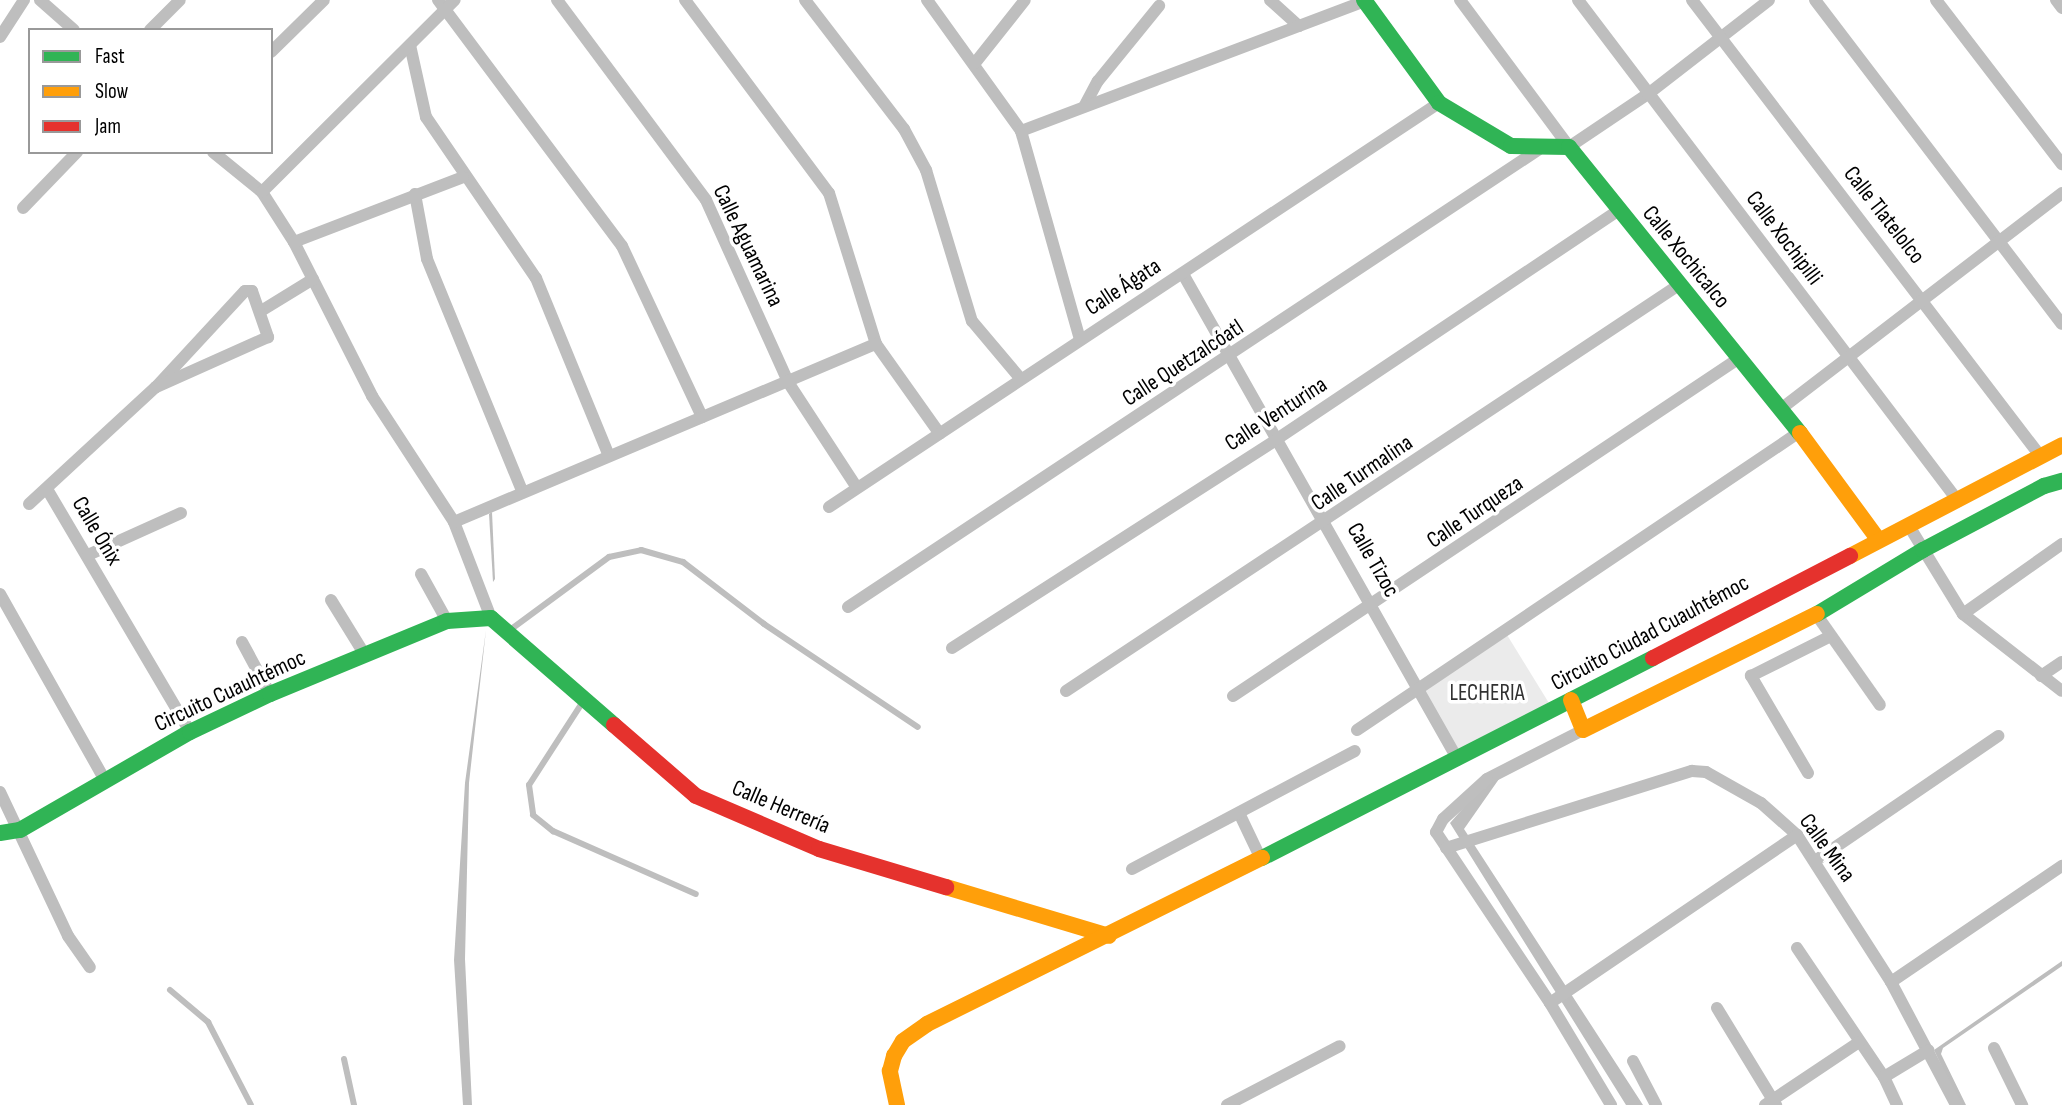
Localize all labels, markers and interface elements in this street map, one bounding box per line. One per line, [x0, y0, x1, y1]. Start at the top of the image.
legend [28, 28, 273, 154]
text: Fast [95, 44, 125, 69]
text: Slow [95, 79, 128, 104]
text: Jam [95, 114, 121, 139]
street label: Calle Tlatelolco [1837, 161, 1931, 269]
street label: Calle Aguamarina [707, 181, 789, 311]
street label: Calle Xochipilli [1740, 186, 1828, 290]
street label: Calle Xochicalco [1636, 200, 1736, 314]
street label: Calle Ágata [1080, 252, 1166, 322]
street label: Calle Quetzalcóatl [1117, 314, 1249, 412]
street label: Calle Venturina [1220, 371, 1332, 457]
street label: Calle Turmalina [1306, 429, 1418, 517]
street label: Calle Turqueza [1422, 470, 1528, 554]
street label: Calle Ónix [66, 492, 128, 570]
street label: Calle Tizoc [1341, 518, 1405, 602]
street label: Circuito Ciudad Cuauhtémoc [1546, 569, 1754, 697]
street label: Circuito Cuauhtémoc [150, 644, 310, 738]
park label: LECHERIA [1449, 679, 1525, 707]
street label: Calle Herrería [728, 774, 834, 840]
street label: Calle Mina [1793, 808, 1861, 888]

